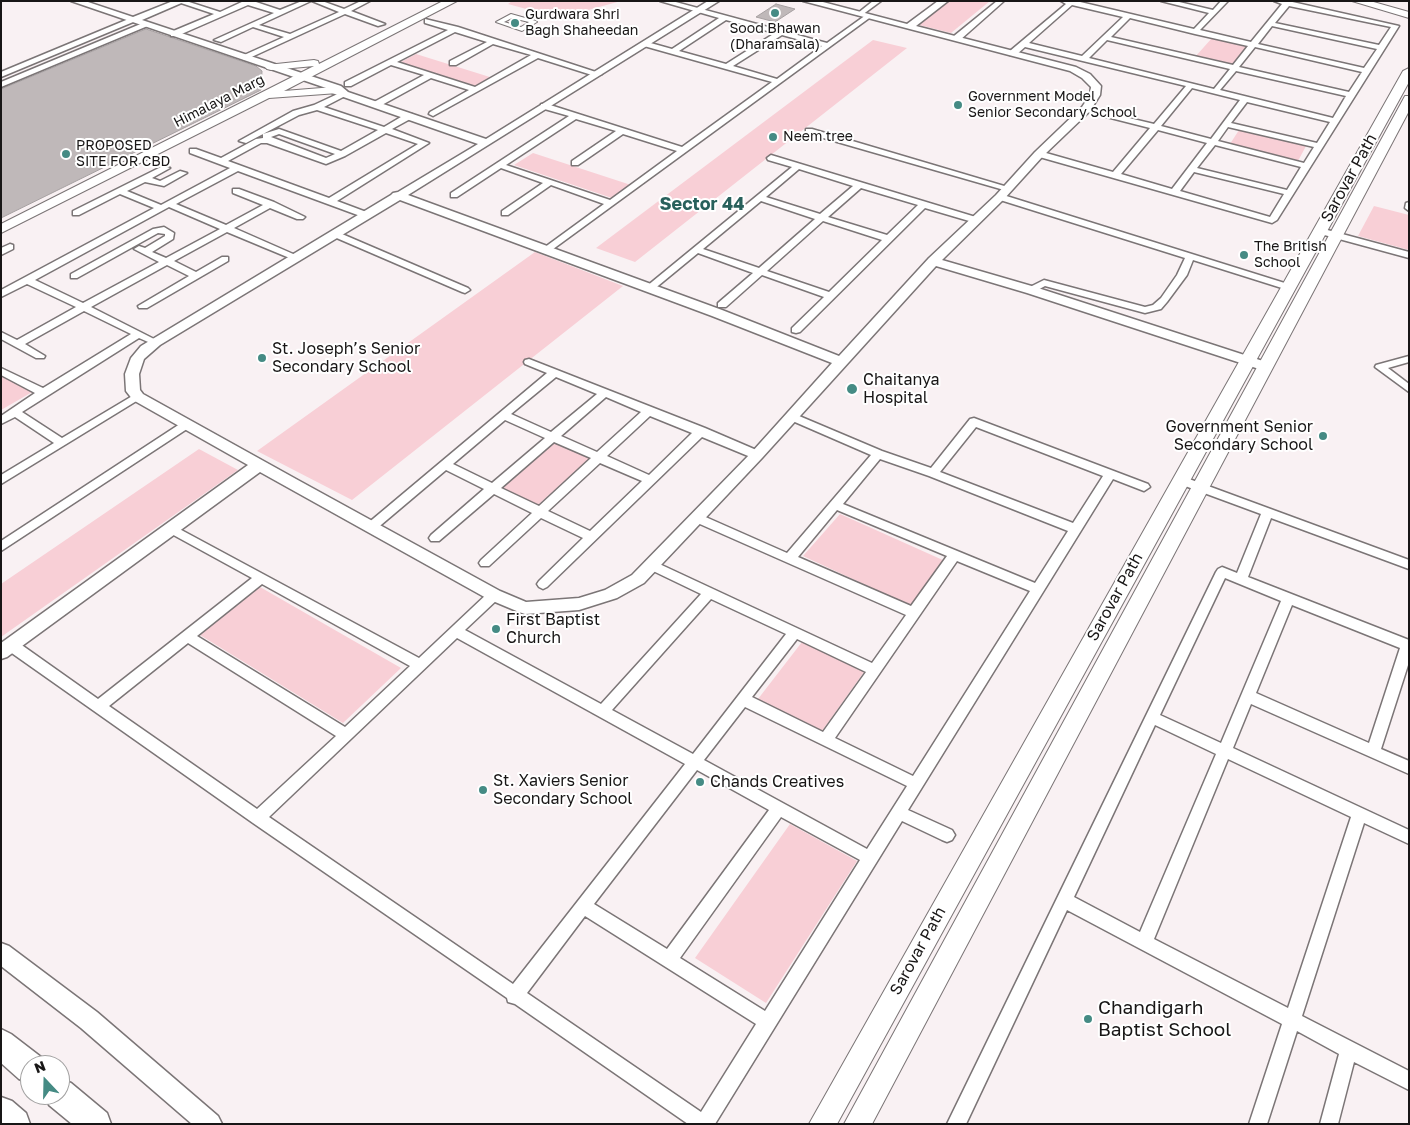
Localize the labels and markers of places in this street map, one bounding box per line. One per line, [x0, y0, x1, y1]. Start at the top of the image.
place label: Gurdwara Shri Bagh Shaheedan [525, 7, 638, 40]
marker: Sood Bhawan (Dharamsala) [769, 7, 781, 19]
marker: Gurdwara Shri Bagh Shaheedan [509, 17, 521, 29]
place label: Sood Bhawan (Dharamsala) [729, 21, 821, 54]
place label: Government Model Senior Secondary School [968, 89, 1137, 121]
marker: Government Model Senior Secondary School [952, 99, 964, 111]
place label: Neem tree [783, 129, 853, 145]
marker: Neem tree [767, 131, 779, 143]
place label: PROPOSED SITE FOR CBD [76, 138, 170, 170]
marker: PROPOSED SITE FOR CBD [60, 148, 72, 160]
place label: The British School [1254, 239, 1327, 272]
marker: The British School [1238, 249, 1250, 261]
place label: St. Joseph’s Senior Secondary School [272, 339, 420, 377]
marker: St. Joseph’s Senior Secondary School [256, 352, 268, 364]
place label: Chaitanya Hospital [863, 370, 940, 408]
marker: Chaitanya Hospital [845, 382, 859, 396]
place label: Government Senior Secondary School [1165, 417, 1313, 455]
marker: Government Senior Secondary School [1317, 430, 1329, 442]
place label: First Baptist Church [506, 610, 600, 648]
marker: First Baptist Church [490, 623, 502, 635]
place label: St. Xaviers Senior Secondary School [493, 771, 632, 809]
place label: Chands Creatives [710, 772, 844, 792]
marker: Chands Creatives [694, 776, 706, 788]
marker: St. Xaviers Senior Secondary School [477, 784, 489, 796]
place label: Chandigarh Baptist School [1098, 997, 1231, 1041]
marker: Chandigarh Baptist School [1082, 1013, 1094, 1025]

